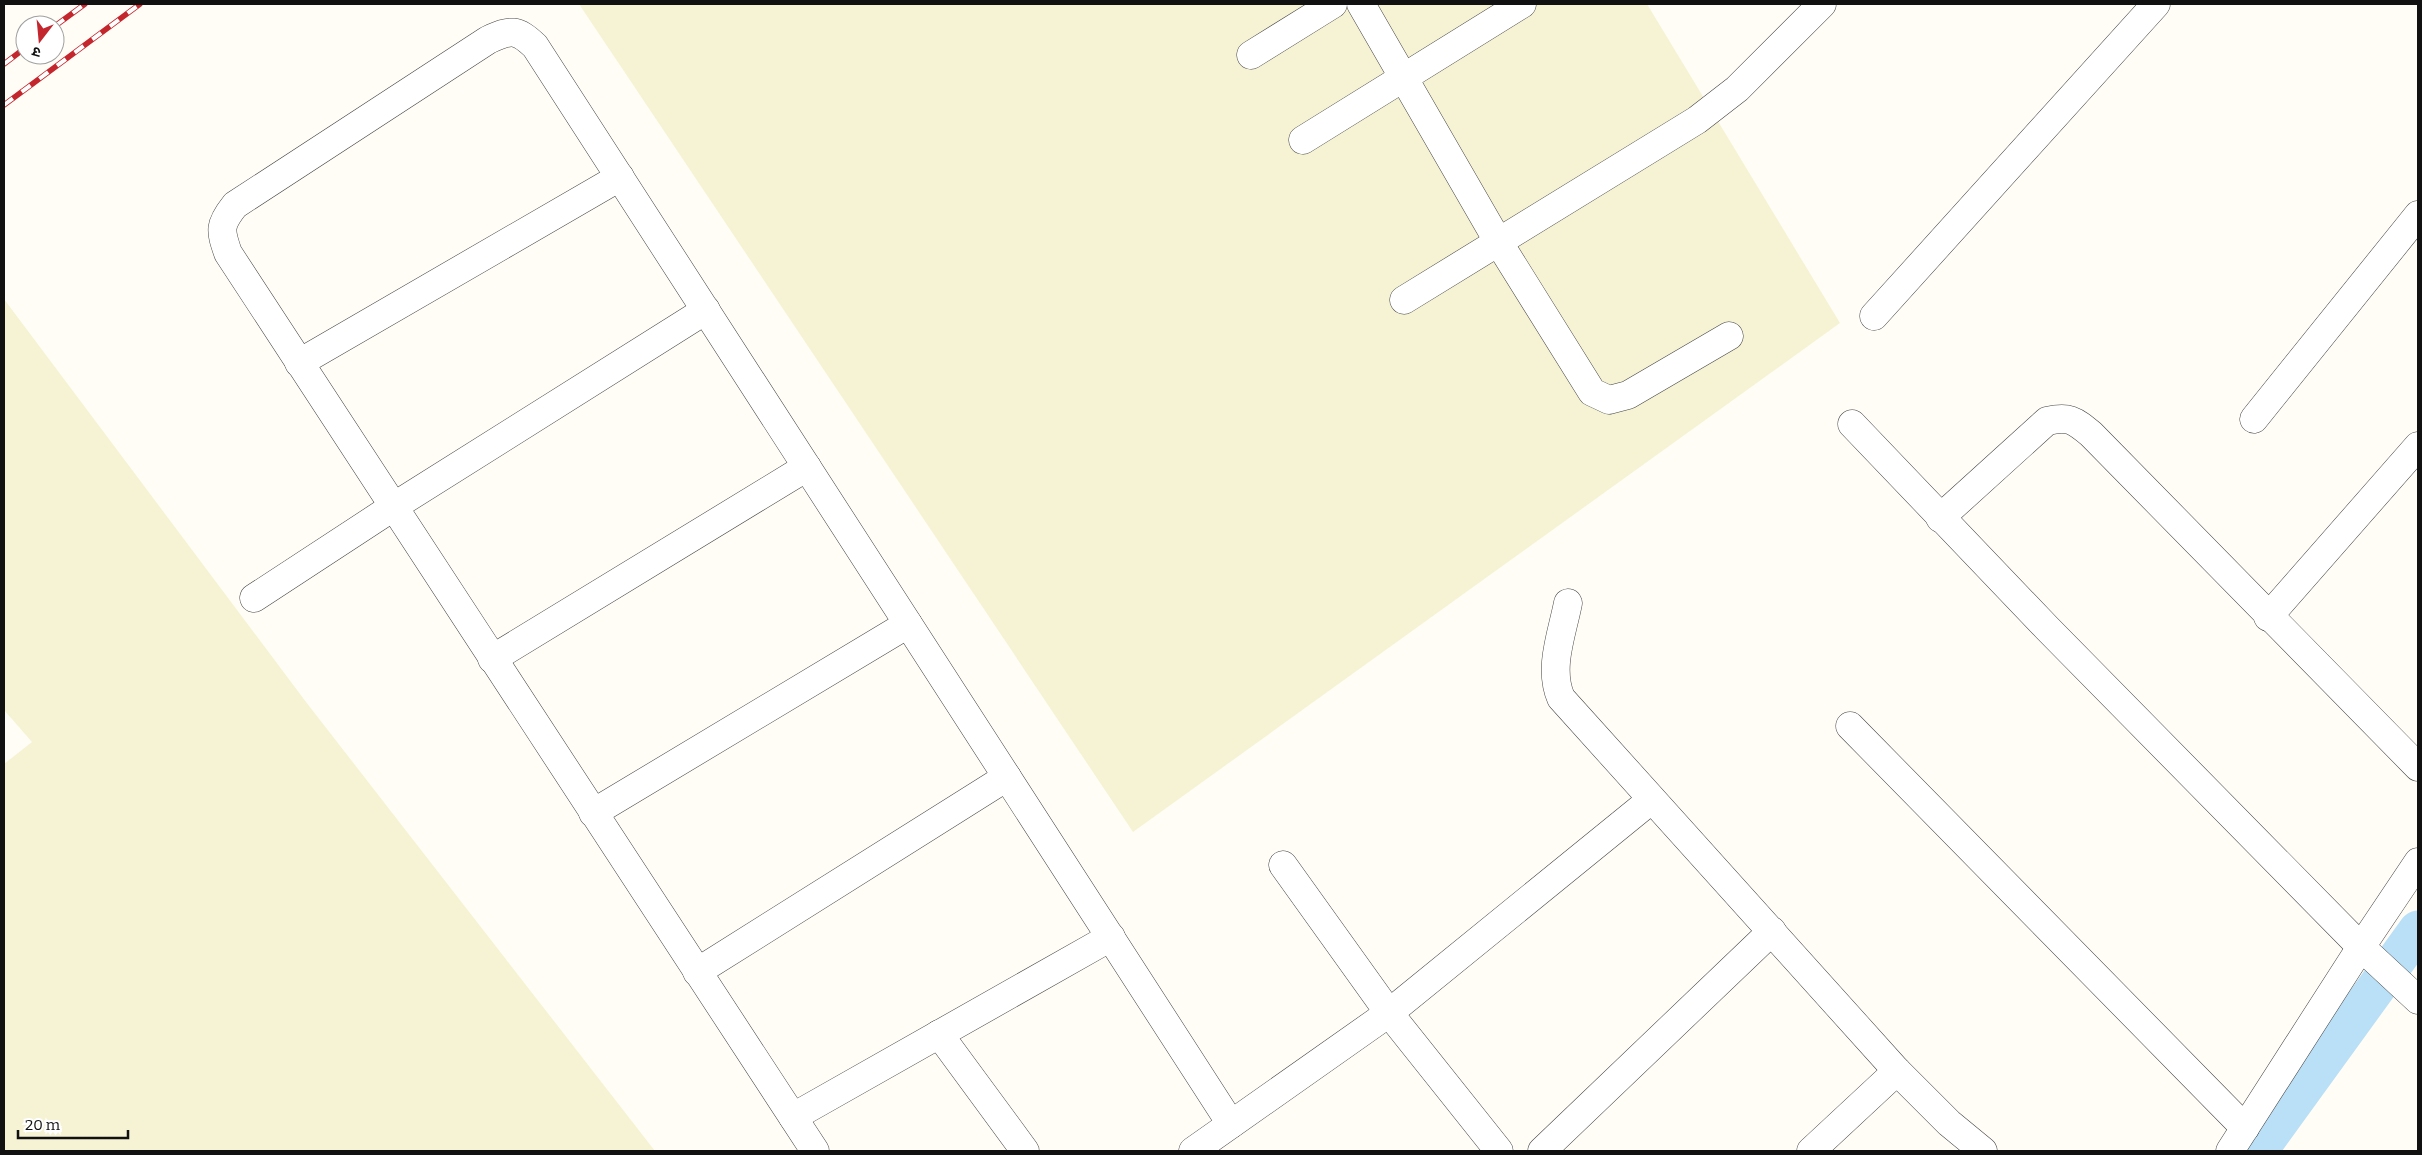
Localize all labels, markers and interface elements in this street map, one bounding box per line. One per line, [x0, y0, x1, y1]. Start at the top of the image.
north arrow [15, 15, 65, 65]
text: उ [30, 42, 43, 61]
scale bar [18, 1108, 128, 1140]
text: 20 m [25, 1116, 61, 1134]

